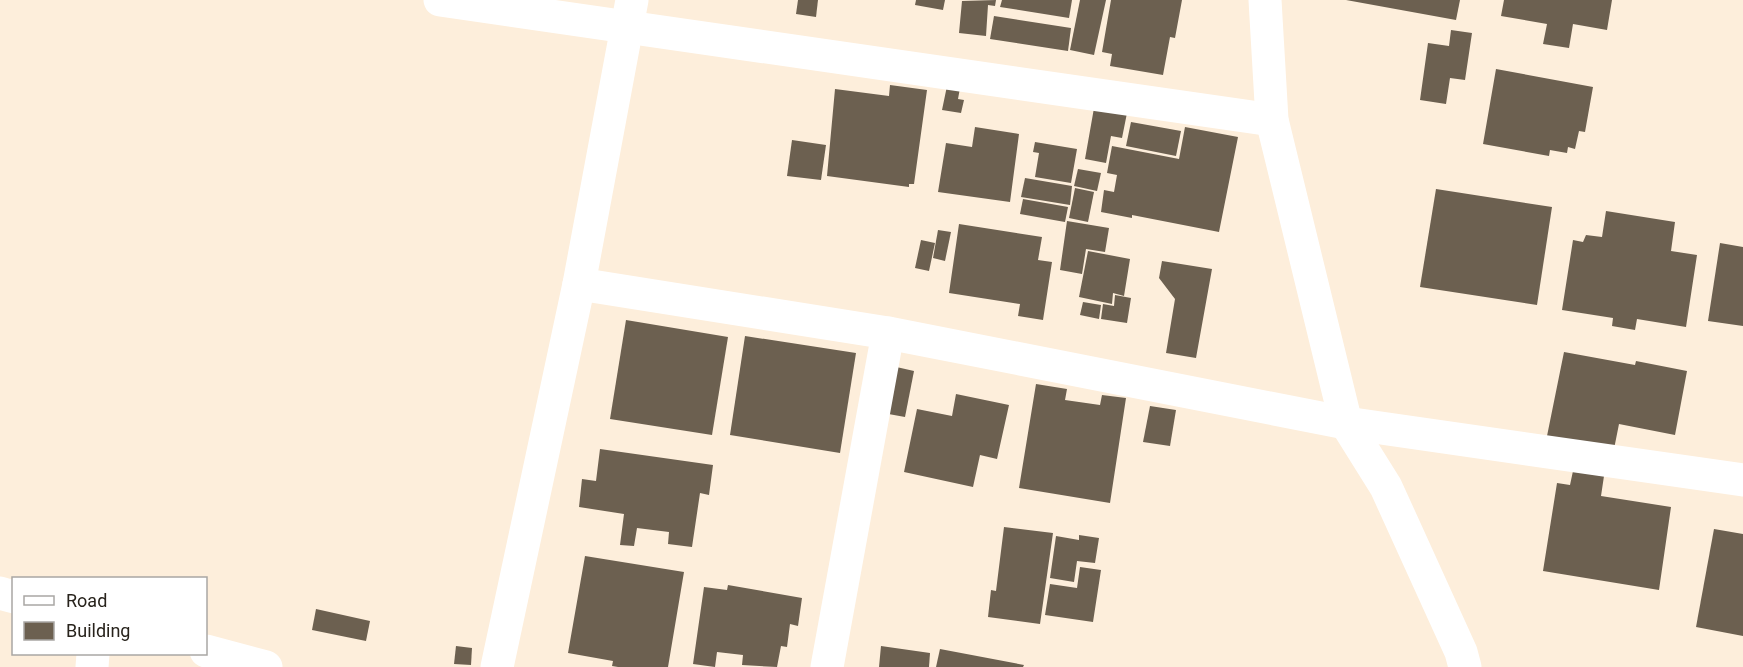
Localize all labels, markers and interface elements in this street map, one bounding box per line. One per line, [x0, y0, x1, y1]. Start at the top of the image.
legend [12, 577, 207, 655]
text: Road [66, 590, 107, 611]
text: Building [66, 620, 130, 641]

